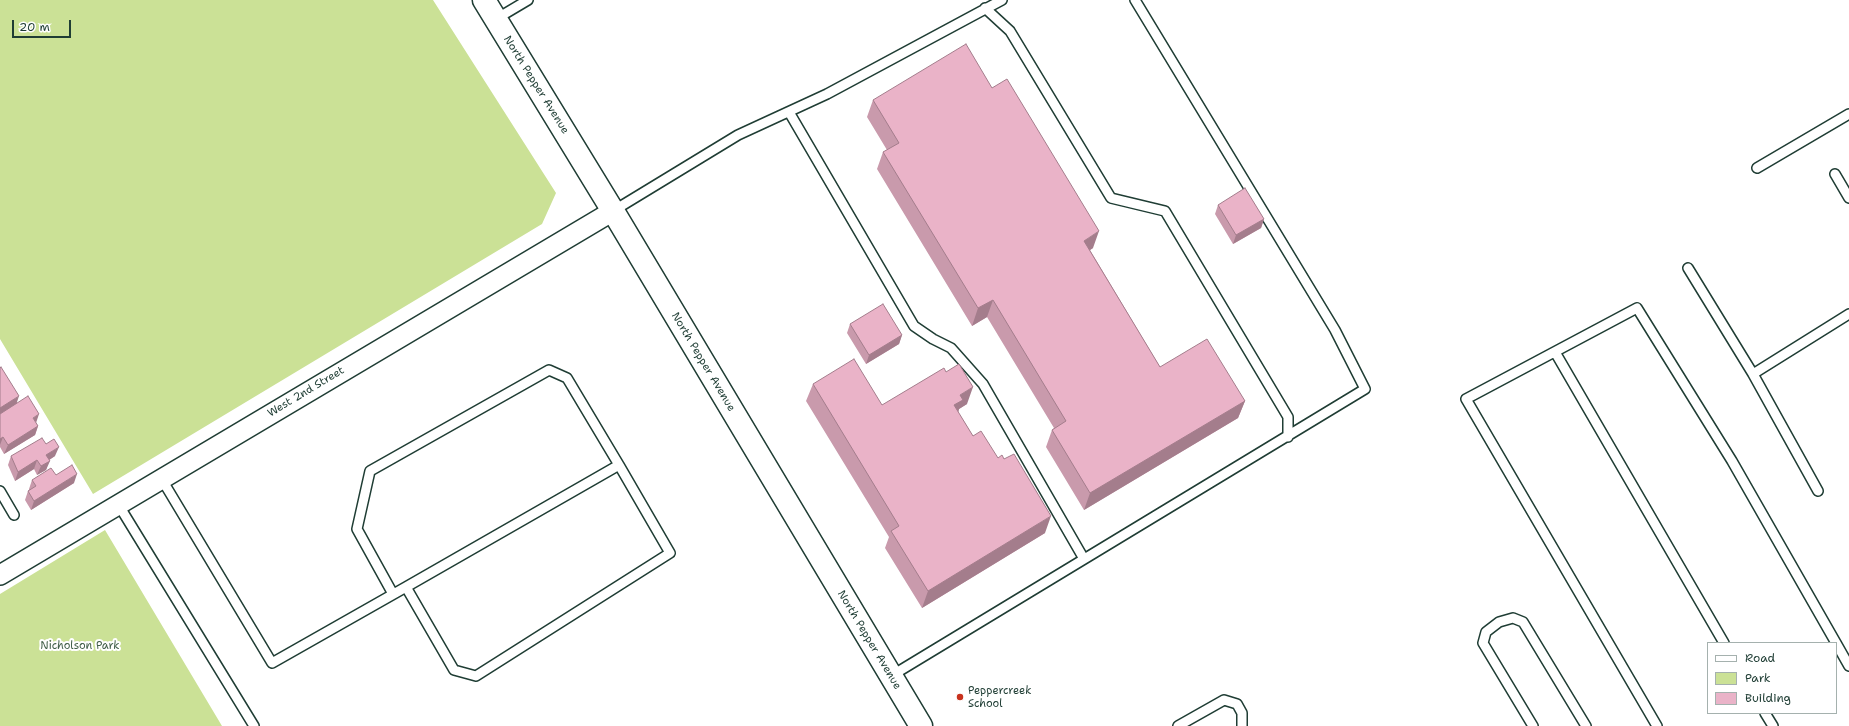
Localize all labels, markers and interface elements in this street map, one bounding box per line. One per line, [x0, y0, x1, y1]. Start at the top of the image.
scale bar [14, 12, 73, 38]
text: 20 m [19, 19, 50, 35]
street label: North Pepper Avenue [500, 34, 572, 136]
street label: North Pepper Avenue [668, 310, 738, 414]
street label: West 2nd Street [265, 364, 347, 420]
street label: North Pepper Avenue [834, 588, 904, 692]
park label: Nicholson Park [40, 639, 120, 653]
legend [1707, 642, 1837, 714]
text: Road [1745, 650, 1775, 666]
text: Park [1745, 670, 1771, 686]
place label: Peppercreek School [968, 684, 1032, 710]
text: Building [1745, 690, 1791, 706]
marker: Peppercreek School [955, 692, 965, 702]

